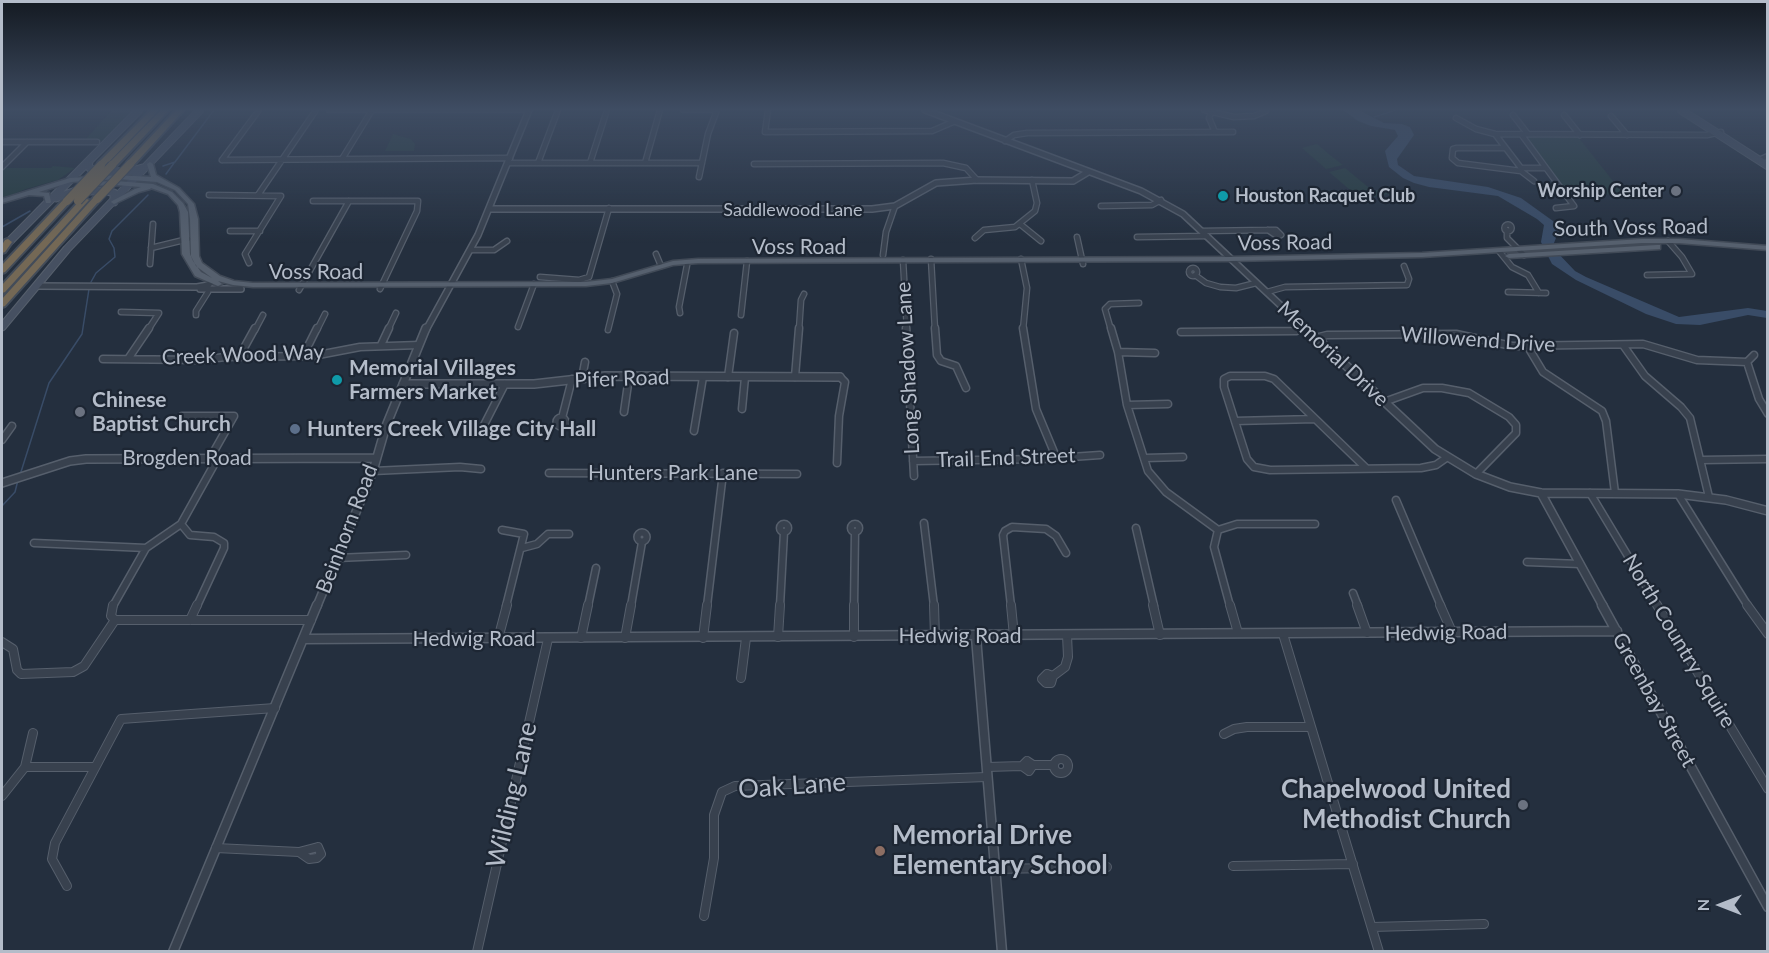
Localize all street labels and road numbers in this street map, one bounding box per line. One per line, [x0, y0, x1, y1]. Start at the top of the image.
street label: Saddlewood Lane [723, 199, 863, 221]
street label: South Voss Road [1554, 214, 1708, 242]
street label: Voss Road [1237, 230, 1333, 256]
street label: Voss Road [752, 234, 846, 260]
street label: Voss Road [269, 259, 363, 285]
street label: Long Shadow Lane [891, 281, 925, 455]
street label: Memorial Drive [1272, 296, 1394, 412]
street label: Willowend Drive [1400, 322, 1556, 358]
street label: Creek Wood Way [161, 340, 325, 370]
street label: Pifer Road [574, 365, 670, 393]
street label: Trail End Street [936, 443, 1076, 473]
street label: Brogden Road [122, 445, 252, 471]
street label: Hunters Park Lane [588, 460, 758, 486]
street label: Beinhorn Road [311, 461, 383, 597]
street label: North Country Squire [1617, 549, 1741, 733]
street label: Hedwig Road [1384, 619, 1508, 647]
street label: Hedwig Road [899, 623, 1021, 649]
street label: Hedwig Road [413, 626, 535, 652]
street label: Greenbay Street [1607, 628, 1701, 772]
street label: Wilding Lane [480, 719, 544, 871]
street label: Oak Lane [737, 767, 847, 805]

